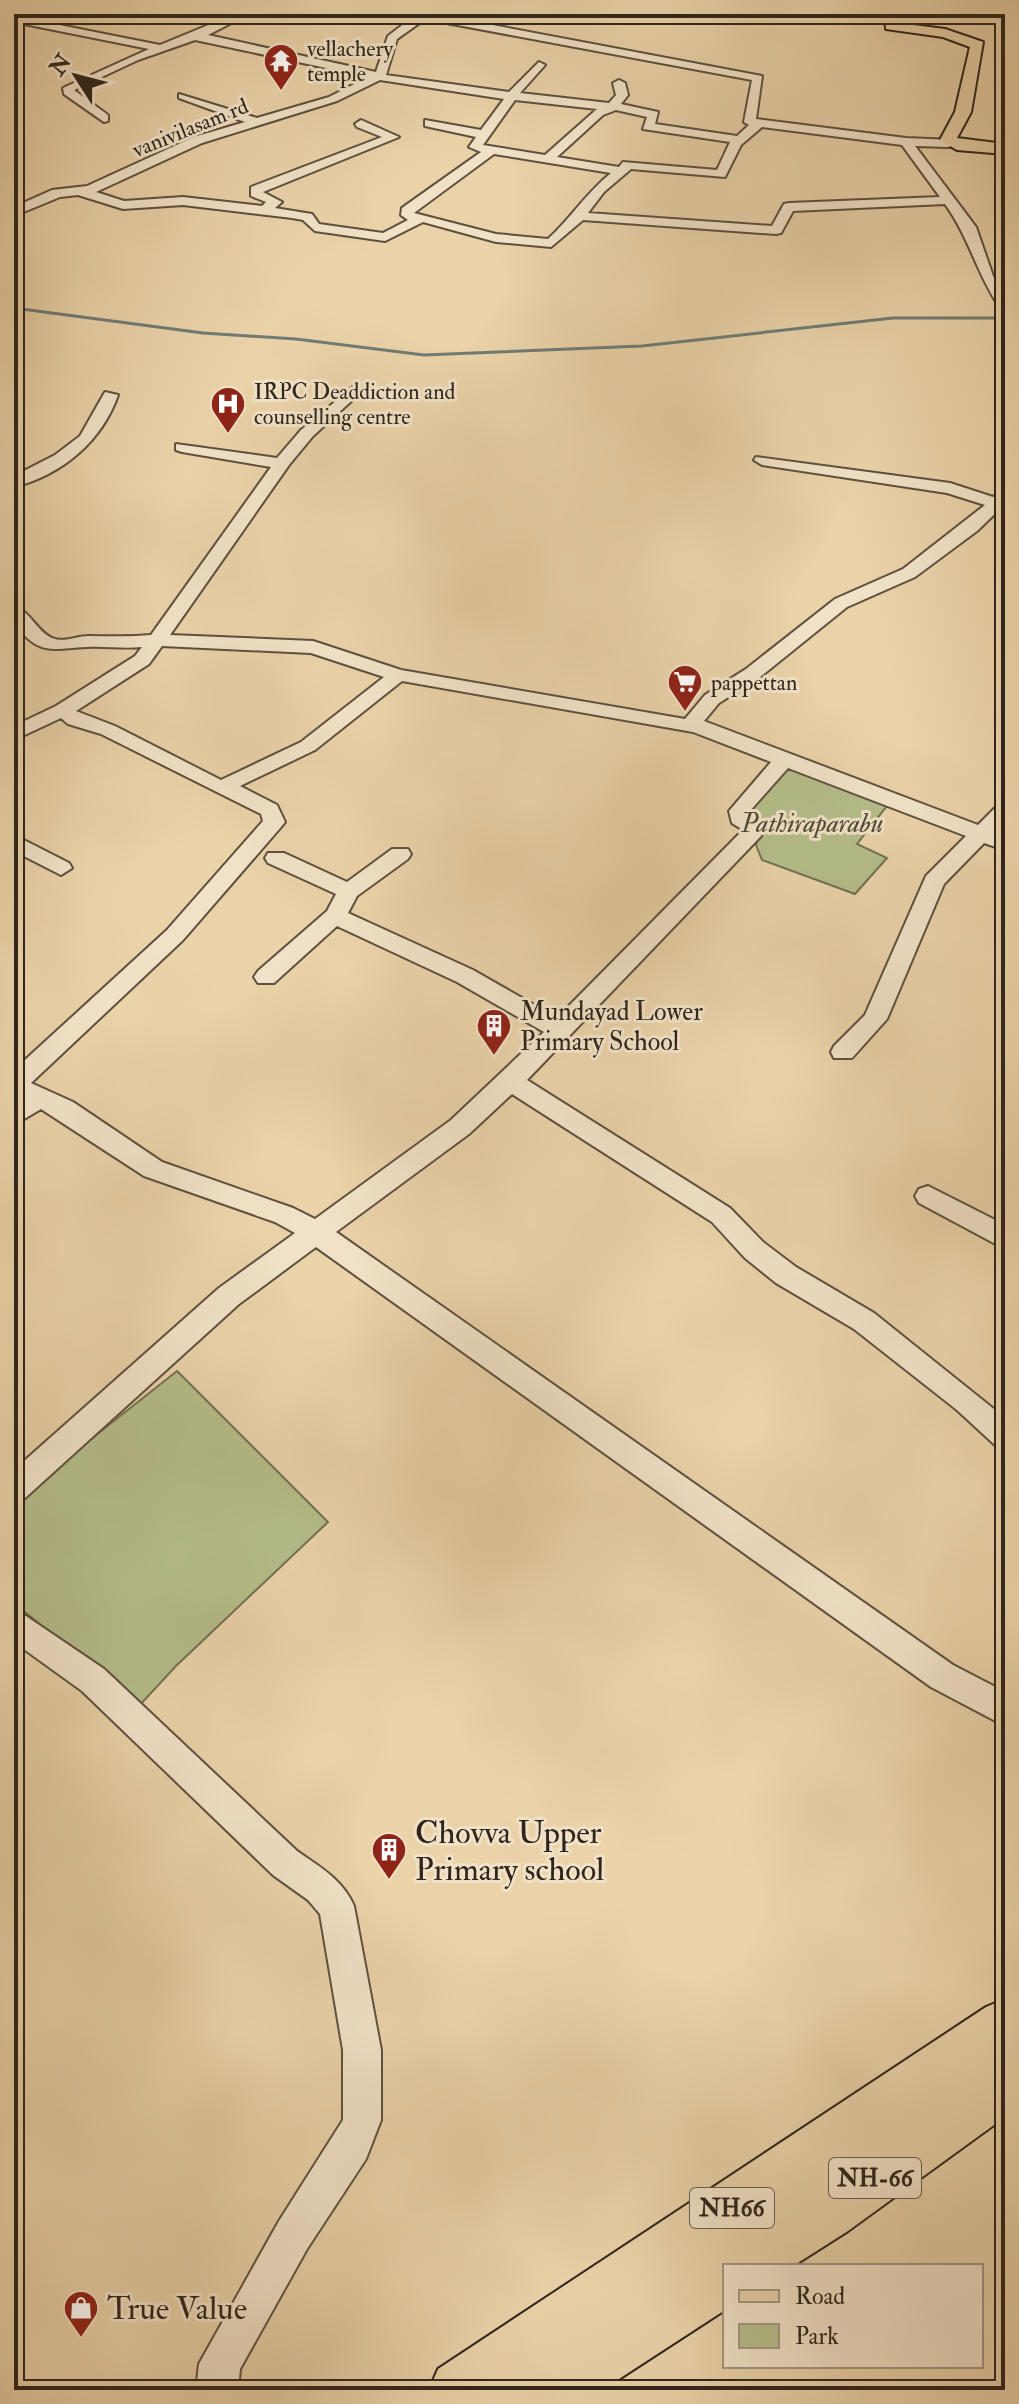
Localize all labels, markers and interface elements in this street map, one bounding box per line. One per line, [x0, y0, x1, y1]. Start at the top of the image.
place label: vellachery temple [306, 35, 394, 89]
north arrow [36, 36, 116, 116]
temple icon: vellachery temple [262, 42, 300, 92]
text: N [43, 48, 78, 82]
street label: vanivilasam rd [127, 92, 253, 164]
place label: IRPC Deaddiction and counselling centre [254, 378, 455, 431]
hospital icon: IRPC Deaddiction and counselling centre [209, 385, 247, 435]
supermarket icon: pappettan [666, 663, 704, 713]
place label: pappettan [710, 669, 797, 698]
park label: Pathiraparabu [740, 808, 883, 840]
place label: Mundayad Lower Primary School [520, 996, 703, 1058]
building icon: Mundayad Lower Primary School [475, 1007, 513, 1057]
place label: Chovva Upper Primary school [415, 1813, 604, 1890]
building icon: Chovva Upper Primary school [370, 1831, 408, 1881]
road number: NH-66 [829, 2158, 921, 2198]
road number: NH66 [690, 2188, 774, 2228]
legend [723, 2264, 983, 2368]
text: Road [795, 2281, 845, 2312]
shop icon: True Value [62, 2289, 100, 2339]
place label: True Value [107, 2289, 247, 2329]
text: Park [795, 2321, 839, 2352]

